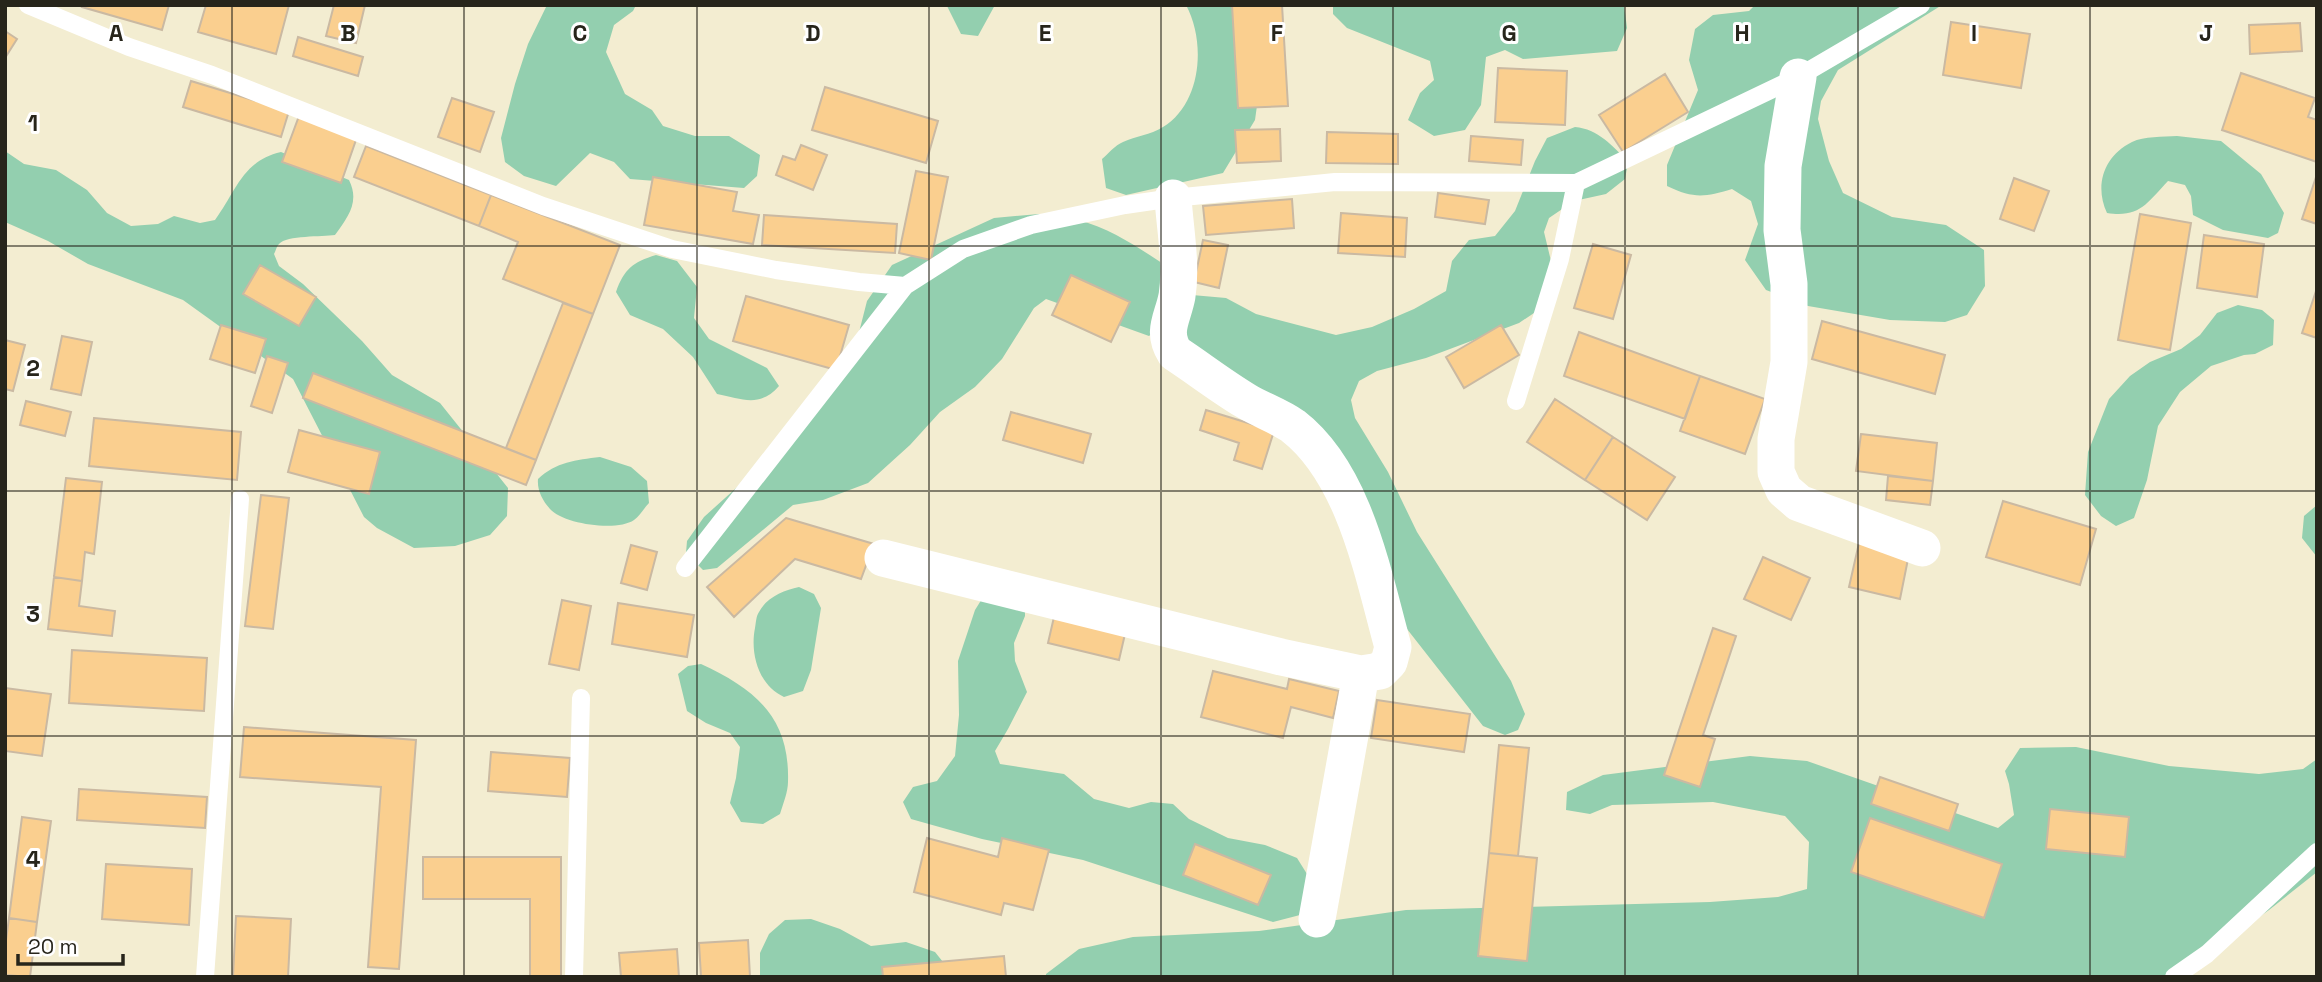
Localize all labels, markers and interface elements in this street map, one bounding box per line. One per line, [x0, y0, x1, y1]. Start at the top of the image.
text: A [109, 18, 124, 48]
text: B [340, 18, 356, 48]
text: C [573, 18, 587, 48]
text: D [805, 18, 821, 48]
text: E [1039, 18, 1051, 48]
text: F [1271, 18, 1283, 48]
text: G [1501, 18, 1517, 48]
text: H [1734, 18, 1750, 48]
text: I [1971, 18, 1977, 48]
text: J [2199, 18, 2213, 48]
text: 1 [28, 108, 38, 138]
text: 2 [26, 353, 40, 383]
text: 3 [26, 599, 40, 629]
text: 4 [26, 844, 41, 874]
scale bar [18, 922, 122, 966]
text: 20 m [28, 933, 78, 960]

